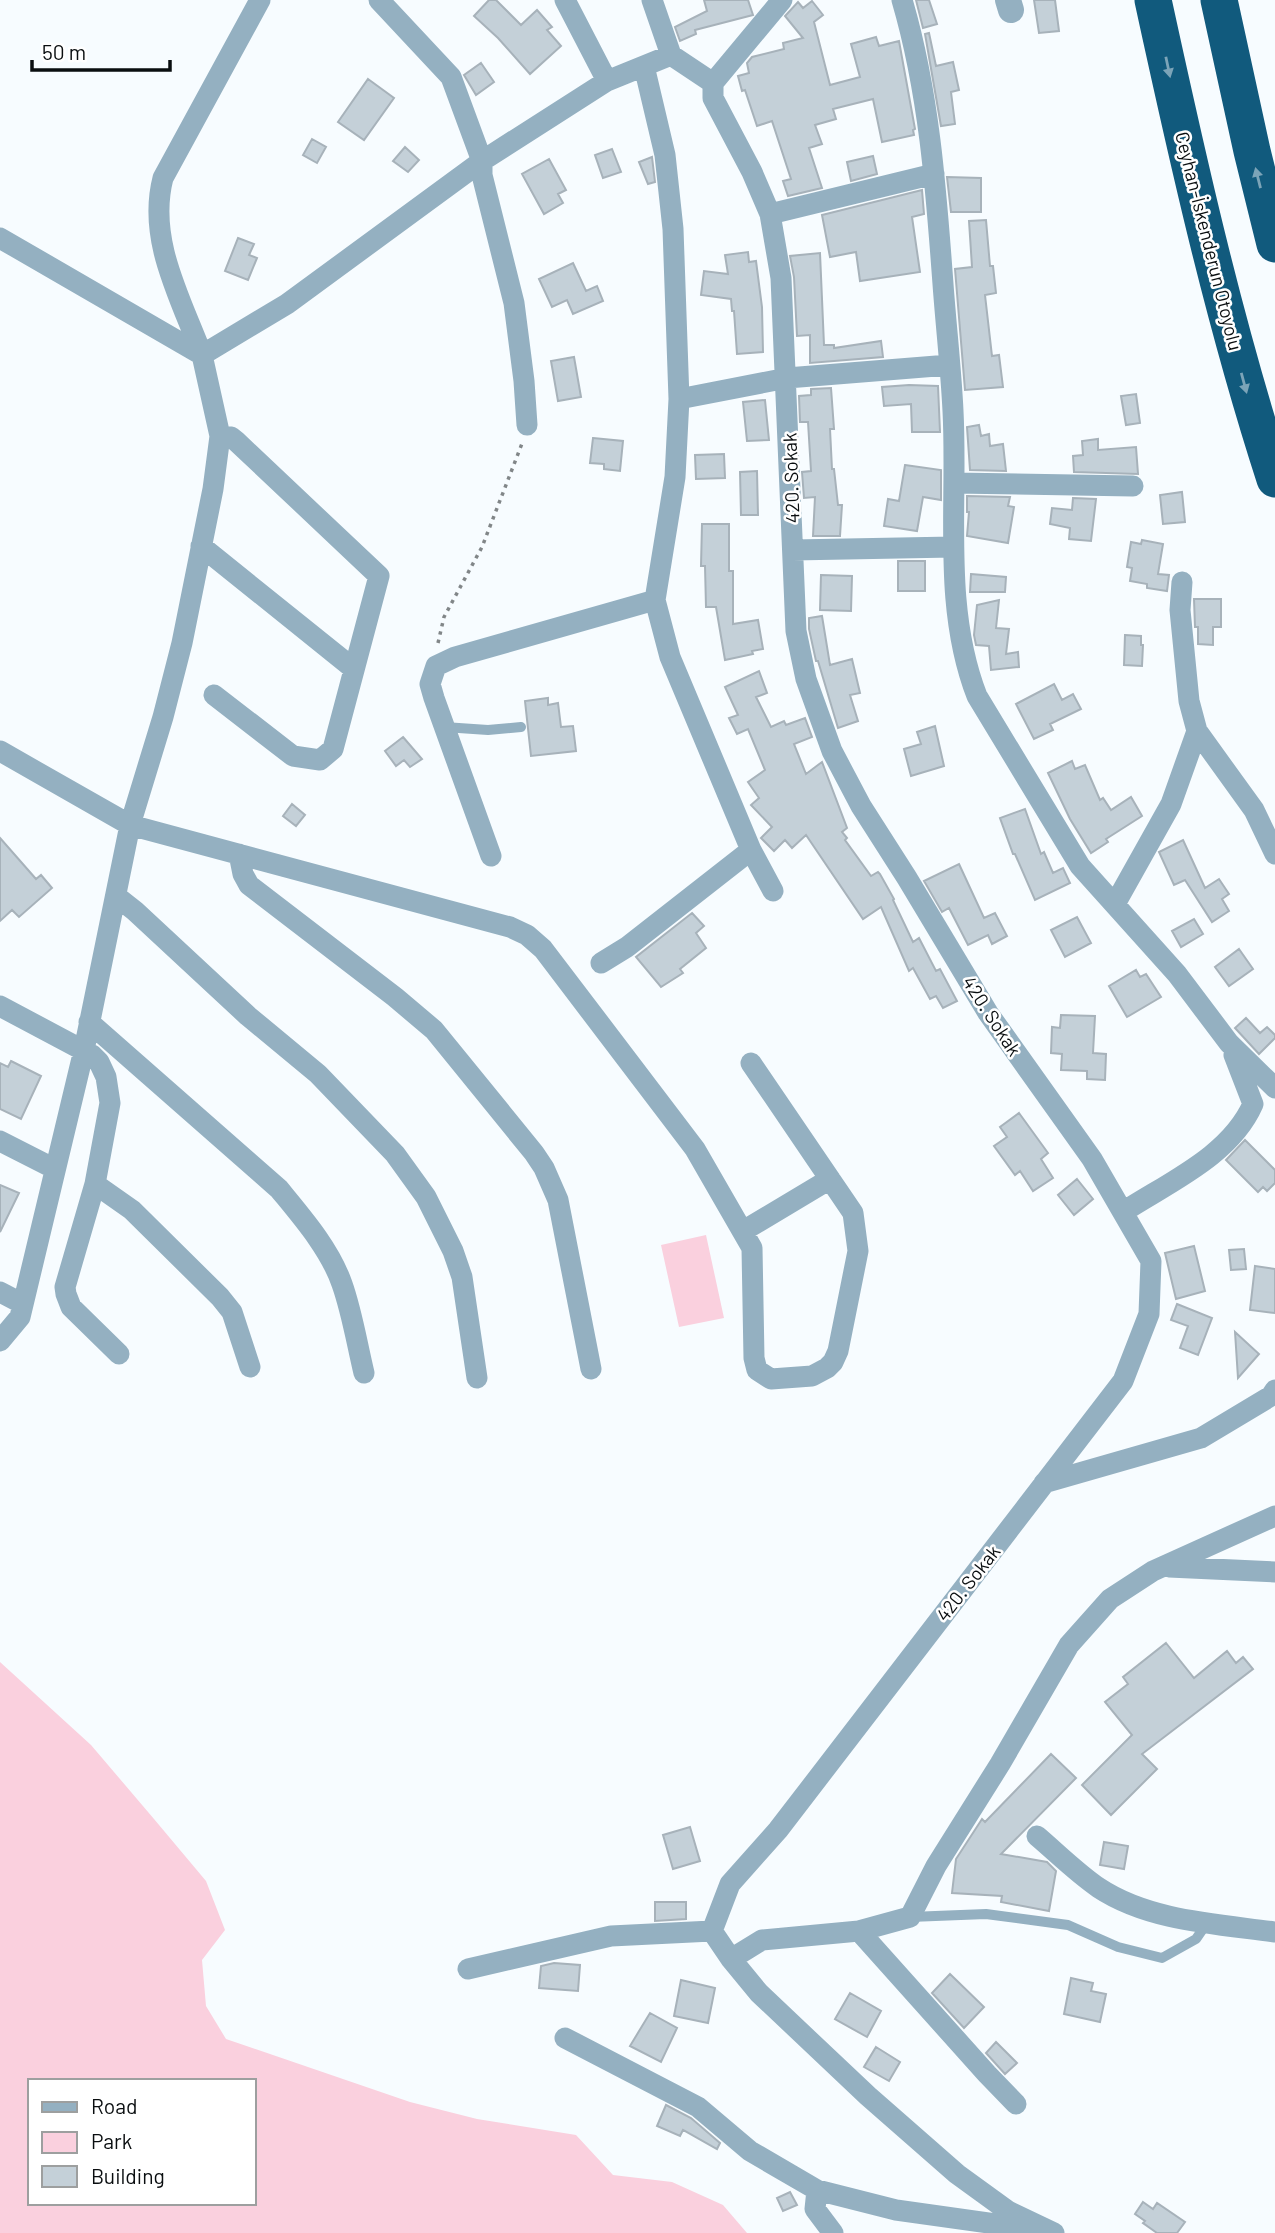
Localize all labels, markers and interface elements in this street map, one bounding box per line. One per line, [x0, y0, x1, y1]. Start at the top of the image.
scale bar [32, 28, 170, 72]
text: 50 m [42, 39, 86, 64]
one-way arrow [1162, 56, 1173, 78]
street label: Ceyhan-İskenderun Otoyolu [1171, 129, 1248, 353]
one-way arrow [1252, 167, 1263, 189]
one-way arrow [1239, 372, 1250, 394]
street label: 420. Sokak [777, 432, 804, 524]
street label: 420. Sokak [958, 972, 1027, 1060]
street label: 420. Sokak [931, 1540, 1005, 1625]
legend [28, 2079, 256, 2205]
text: Road [91, 2093, 137, 2118]
text: Park [91, 2128, 132, 2153]
text: Building [91, 2163, 165, 2188]

